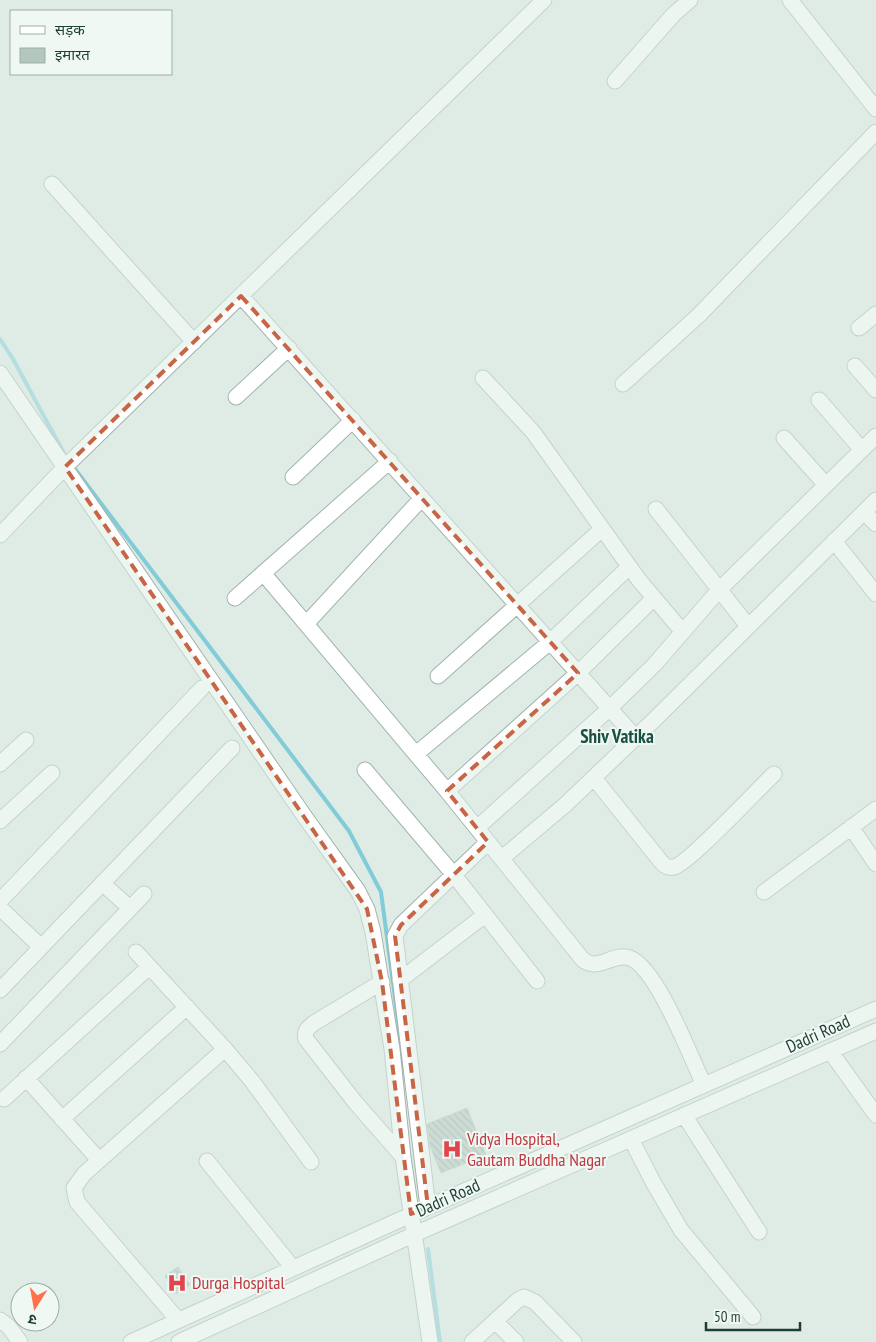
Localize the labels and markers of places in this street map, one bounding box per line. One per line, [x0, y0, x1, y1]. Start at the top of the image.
place label: Vidya Hospital, Gautam Buddha Nagar [466, 1127, 606, 1171]
hospital icon: Vidya Hospital, Gautam Buddha Nagar [441, 1138, 463, 1160]
place label: Durga Hospital [192, 1271, 285, 1294]
hospital icon: Durga Hospital [166, 1272, 188, 1294]

